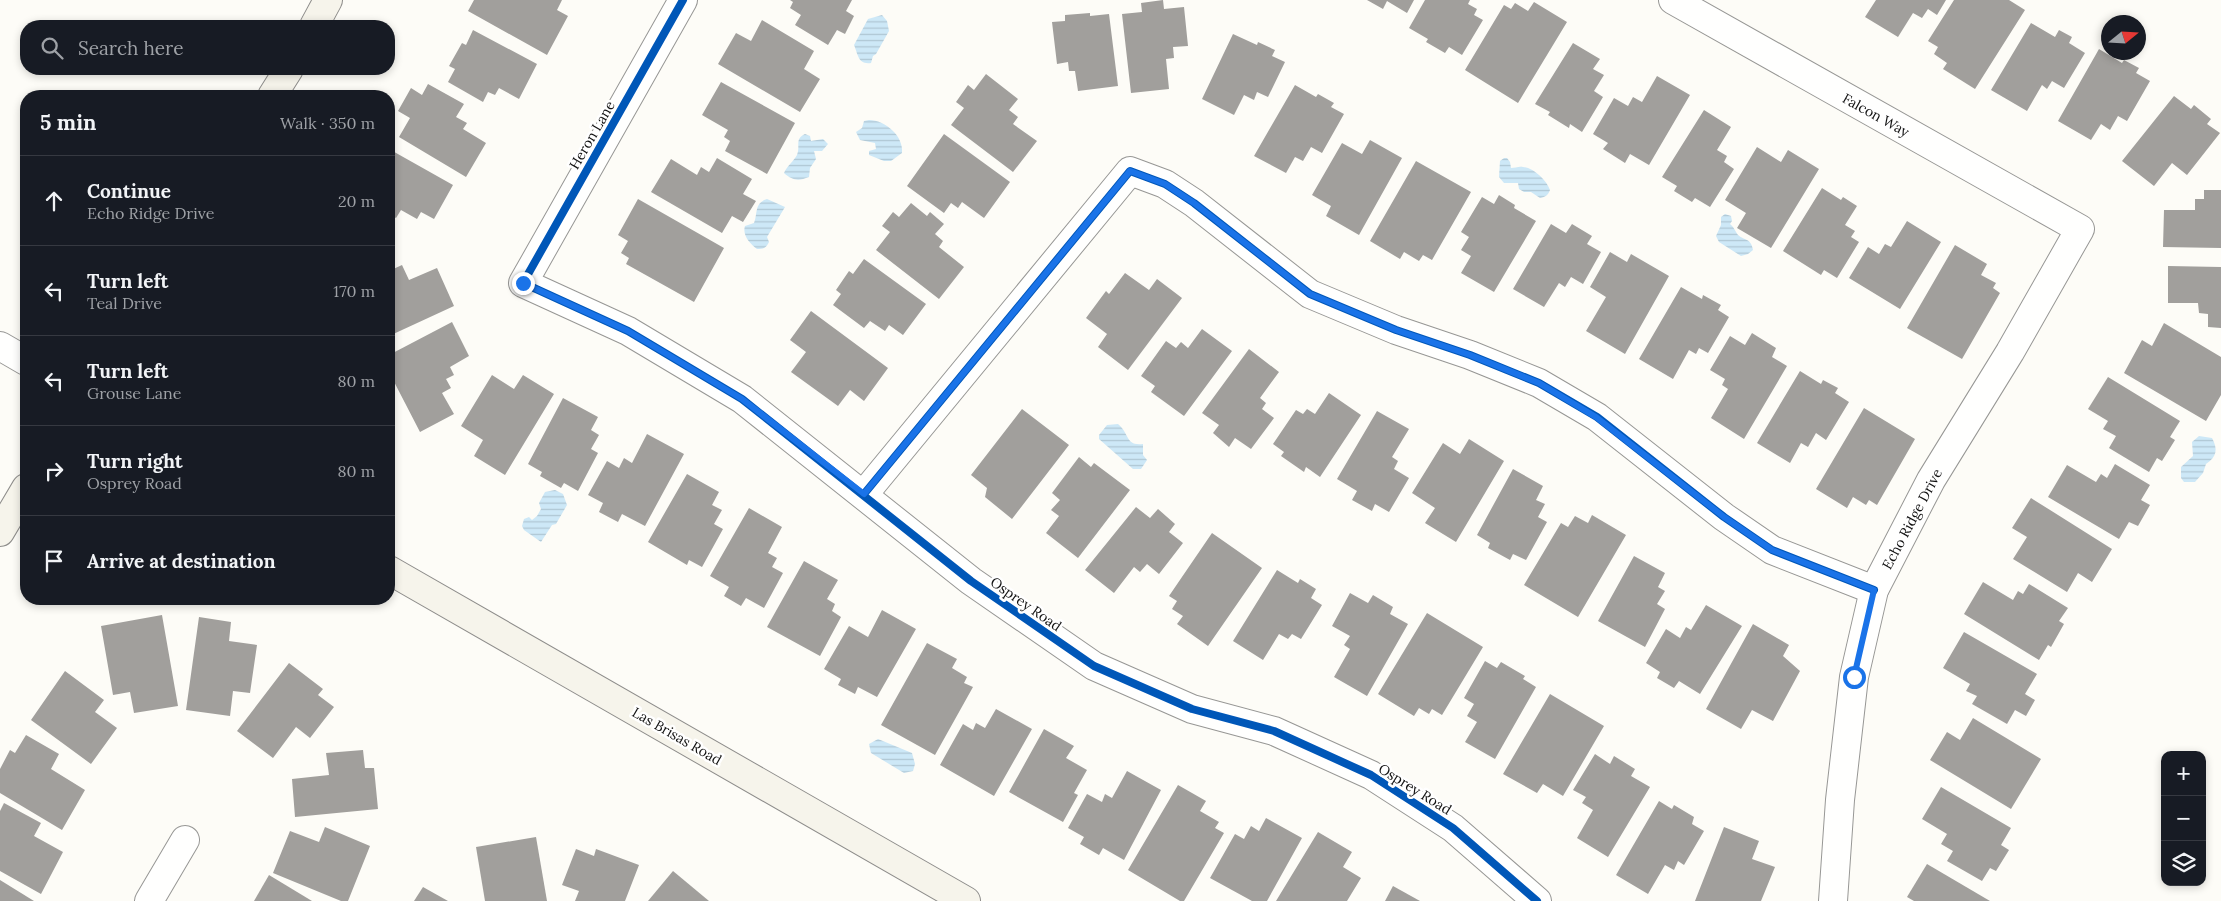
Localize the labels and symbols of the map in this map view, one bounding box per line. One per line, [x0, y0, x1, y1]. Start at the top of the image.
north arrow [2101, 15, 2146, 60]
street label: Falcon Way [1839, 89, 1913, 141]
street label: Heron Lane [565, 97, 619, 173]
route end [512, 272, 535, 295]
street label: Echo Ridge Drive [1878, 465, 1946, 572]
street label: Osprey Road [987, 573, 1065, 635]
route start [1843, 666, 1866, 689]
street label: Las Brisas Road [629, 703, 725, 769]
street label: Osprey Road [1375, 759, 1455, 819]

